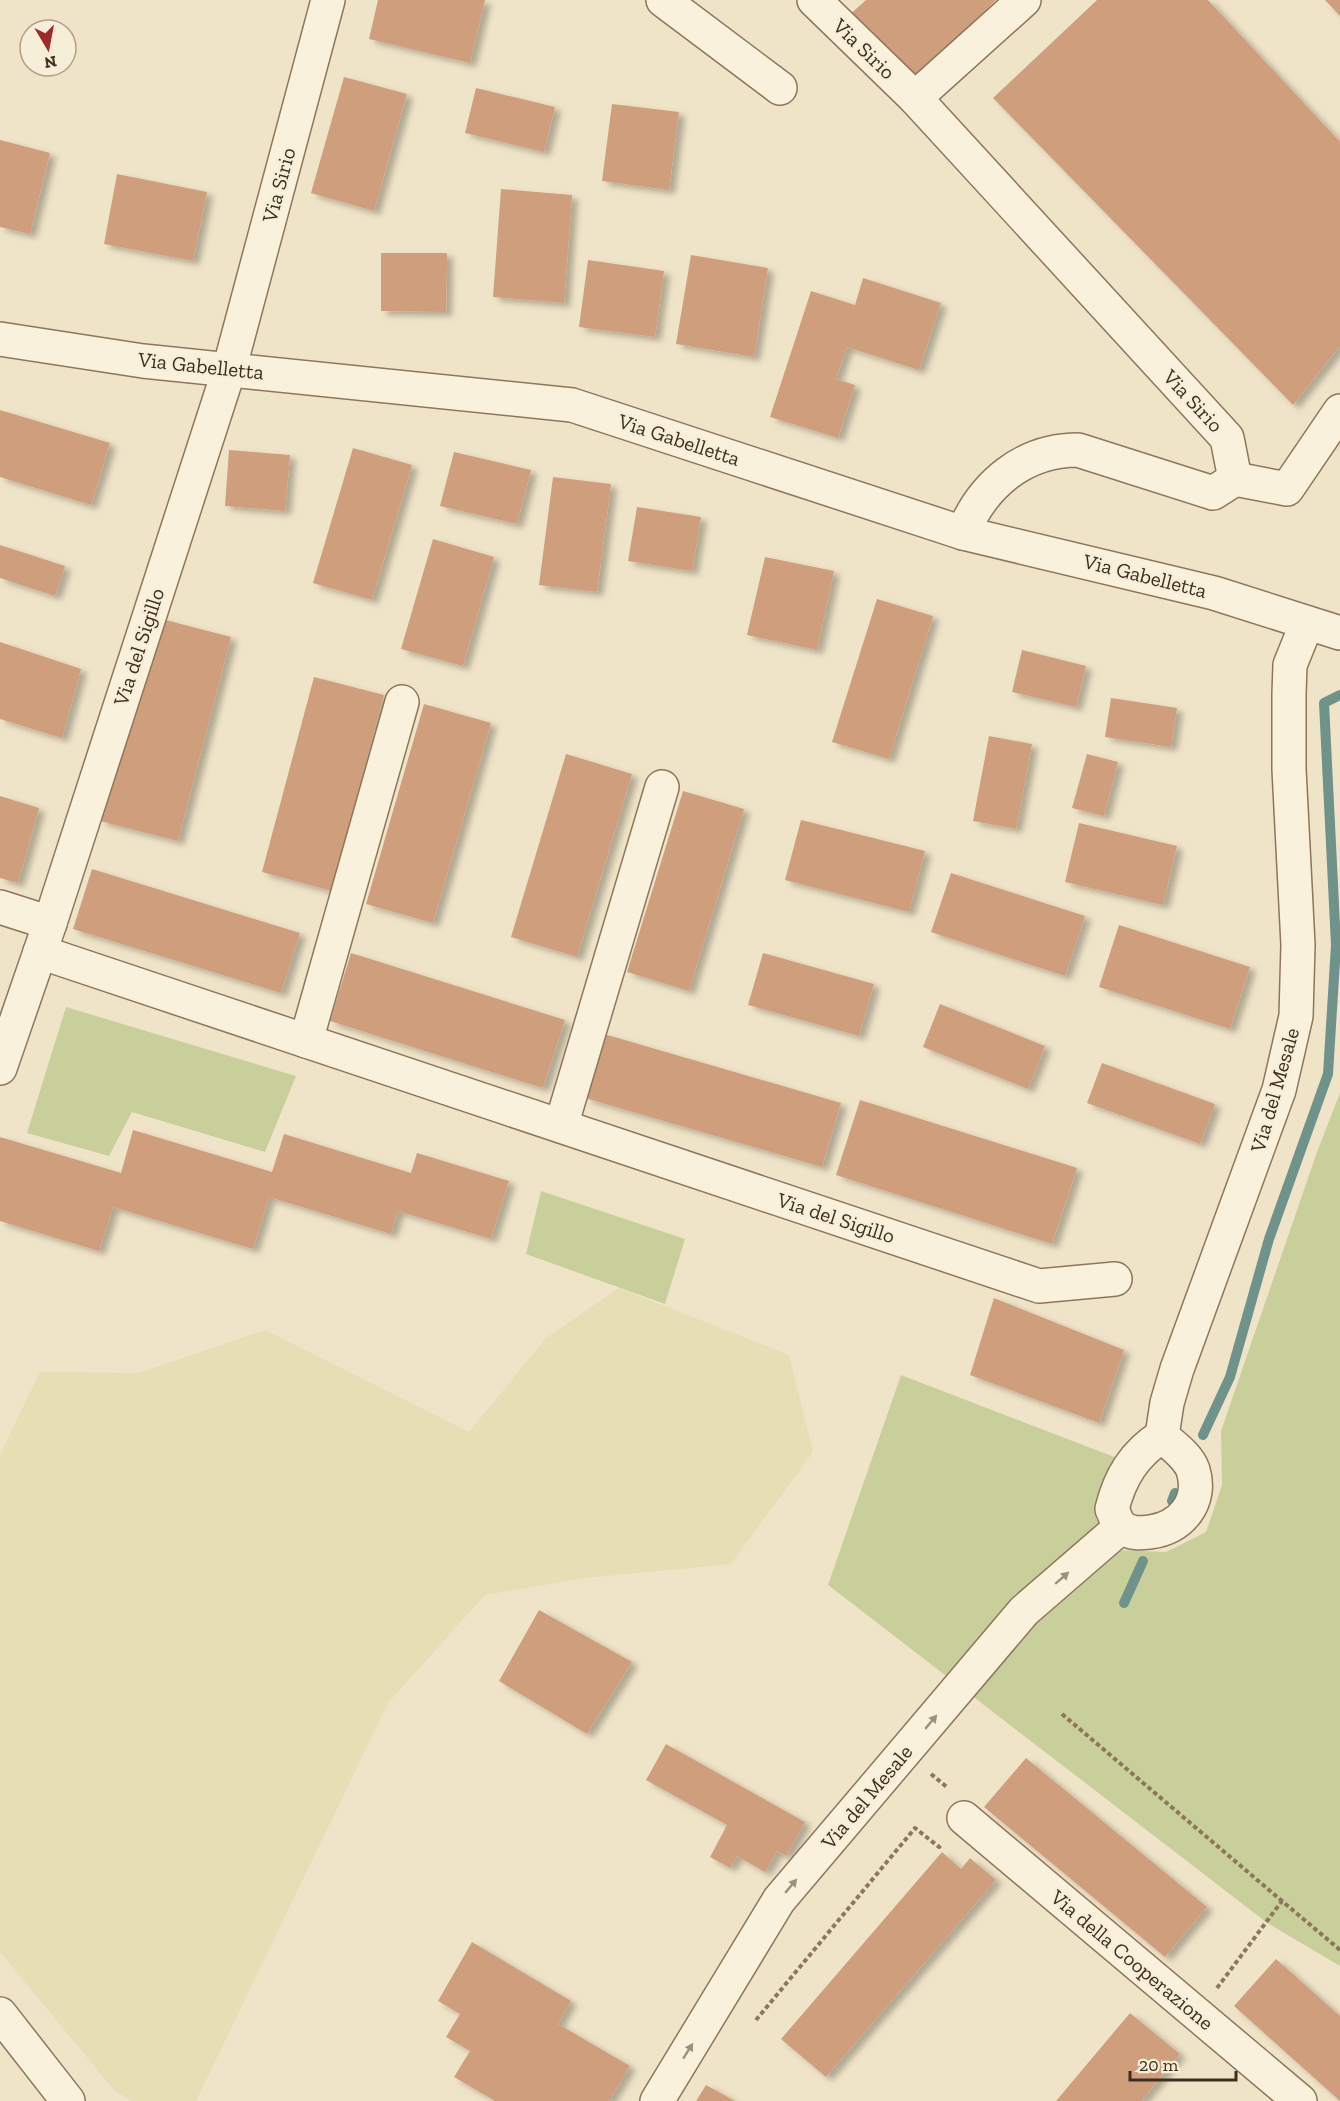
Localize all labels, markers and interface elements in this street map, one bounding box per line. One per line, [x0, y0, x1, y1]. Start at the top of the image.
street label: Via Sirio [827, 12, 901, 84]
north arrow [18, 18, 78, 78]
text: N [43, 52, 58, 73]
street label: Via Sirio [256, 145, 300, 226]
street label: Via Gabelletta [136, 346, 265, 385]
street label: Via Sirio [1157, 363, 1229, 437]
street label: Via Gabelletta [614, 408, 743, 471]
street label: Via Gabelletta [1080, 548, 1210, 603]
street label: Via del Sigillo [107, 585, 169, 710]
street label: Via del Mesale [1245, 1025, 1304, 1156]
street label: Via del Sigillo [773, 1186, 898, 1248]
one-way arrow [1054, 1572, 1069, 1585]
one-way arrow [924, 1714, 937, 1729]
street label: Via del Mesale [815, 1739, 918, 1855]
one-way arrow [784, 1879, 797, 1894]
street label: Via della Cooperazione [1045, 1883, 1219, 2035]
one-way arrow [682, 2043, 693, 2059]
scale bar [1130, 2044, 1236, 2082]
text: 20 m [1139, 2054, 1179, 2076]

